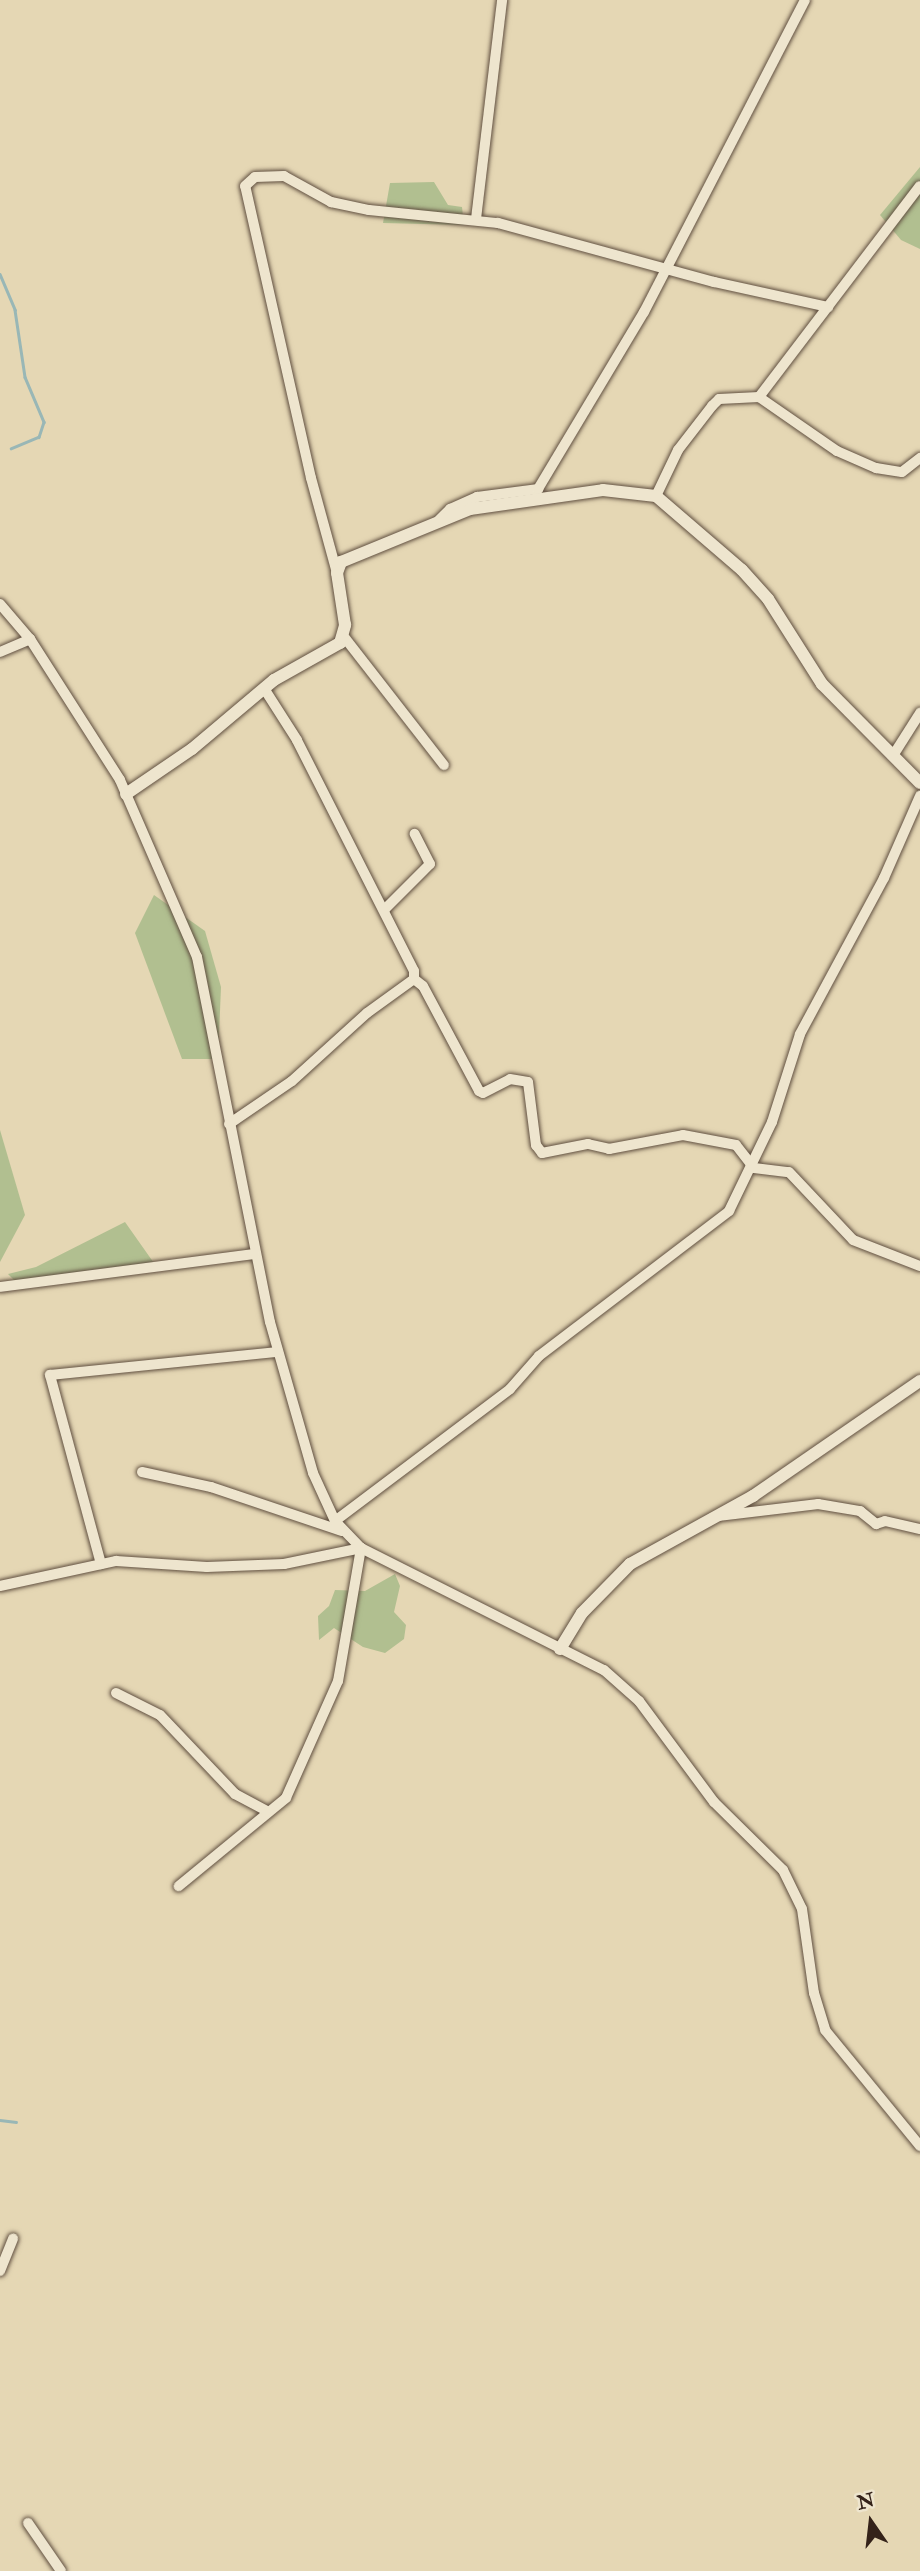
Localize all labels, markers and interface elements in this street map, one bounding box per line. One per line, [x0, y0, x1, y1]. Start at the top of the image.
north arrow [836, 2487, 906, 2557]
text: N [855, 2488, 877, 2515]

